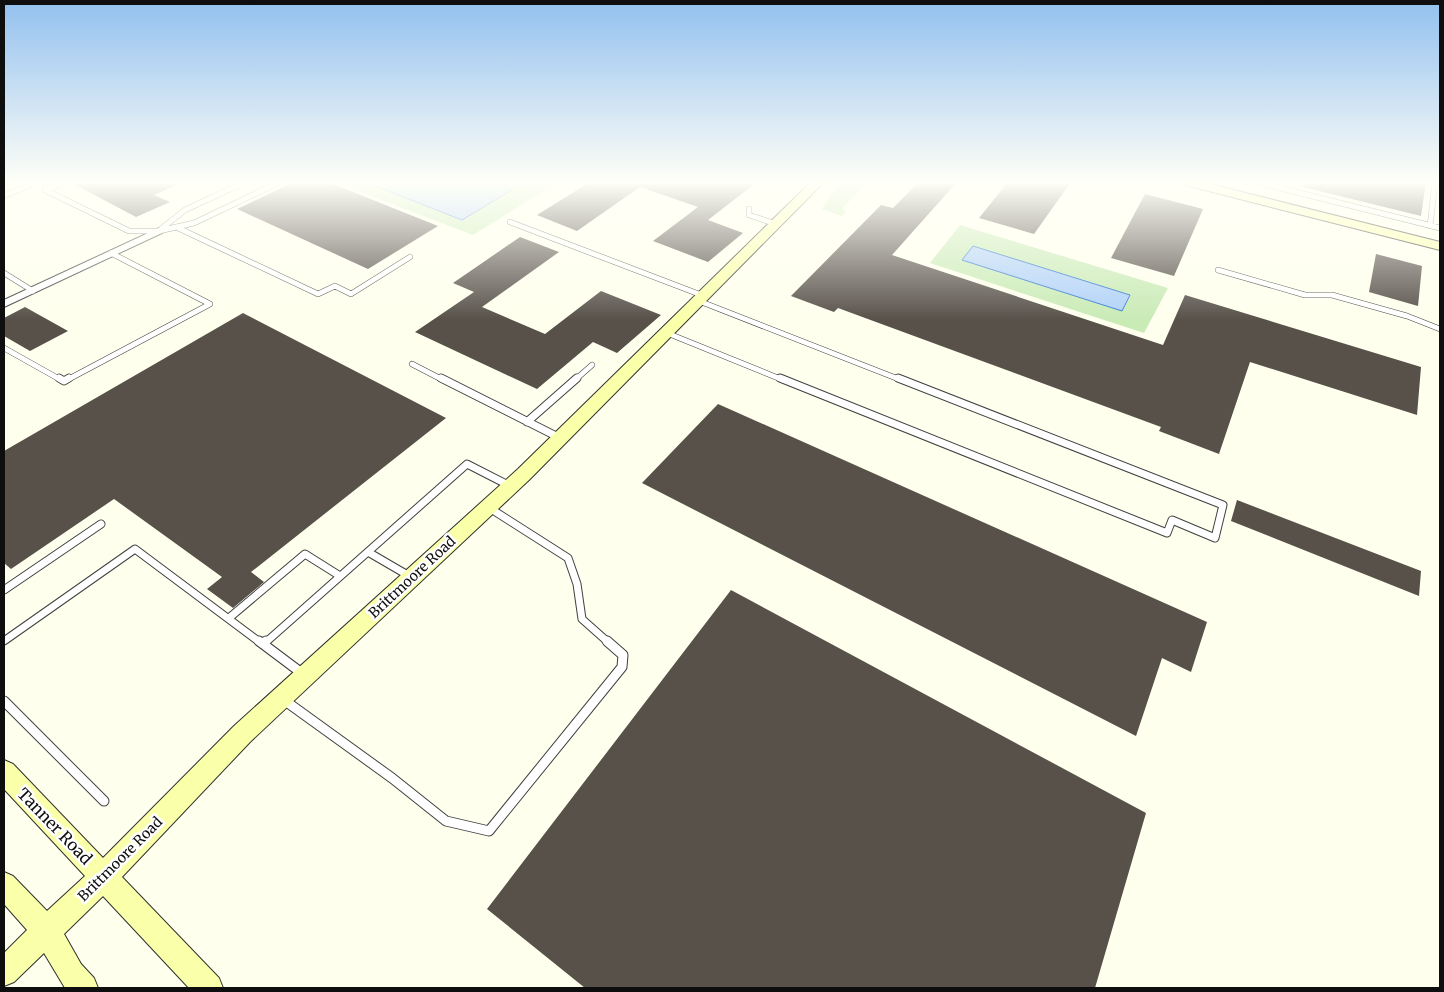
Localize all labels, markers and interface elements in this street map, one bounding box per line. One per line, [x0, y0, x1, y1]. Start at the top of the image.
street label: Brittmoore Road [365, 532, 460, 622]
street label: Tanner Road [13, 784, 97, 869]
street label: Brittmoore Road [74, 813, 166, 905]

